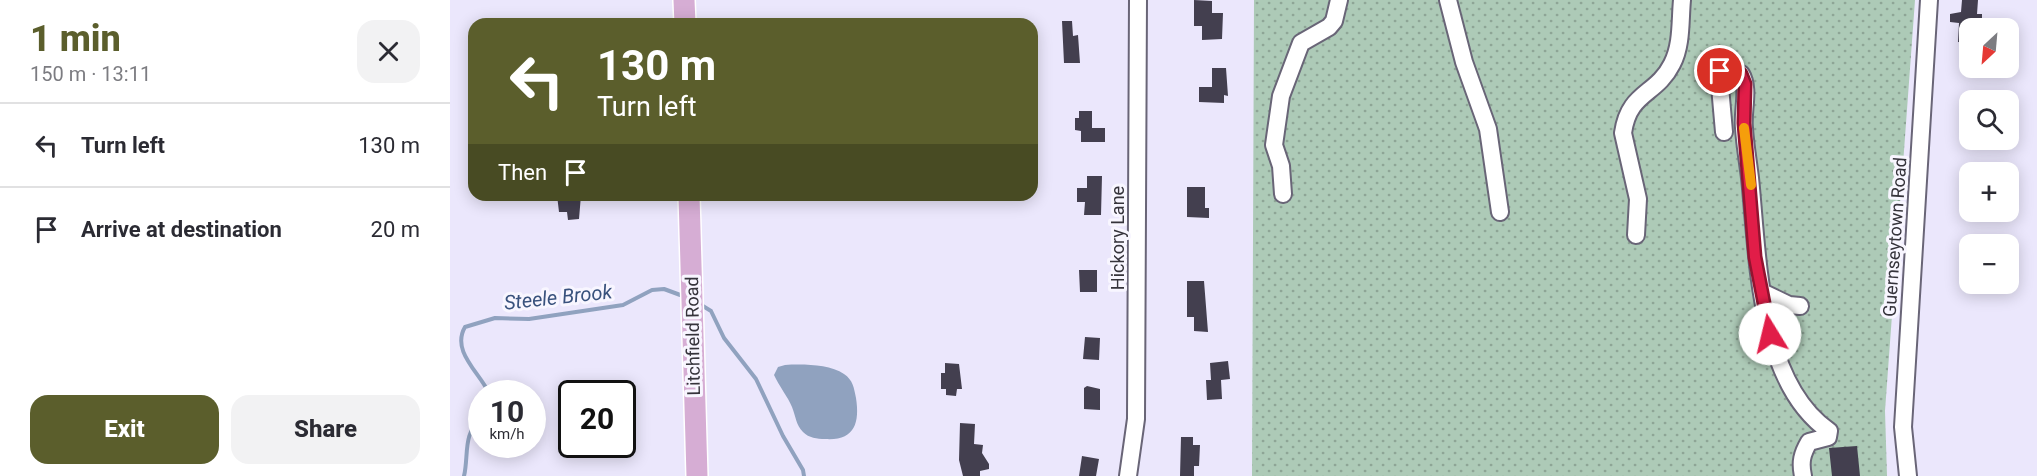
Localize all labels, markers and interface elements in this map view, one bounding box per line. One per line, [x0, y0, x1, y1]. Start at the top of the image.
text: 1 min [30, 18, 121, 60]
north arrow [1959, 18, 2019, 78]
map controls [1959, 18, 2019, 294]
button: close [357, 20, 420, 83]
text: 130 m [597, 41, 716, 90]
icon: left [498, 42, 576, 120]
pin [1694, 45, 1745, 96]
icon: arrive [1703, 54, 1736, 87]
text: 150 m · 13:11 [30, 62, 151, 86]
button: search [1959, 90, 2019, 150]
text: Turn left [597, 91, 697, 123]
icon: left [30, 129, 63, 162]
text: Turn left [81, 133, 165, 158]
text: 130 m [358, 133, 420, 158]
icon: arrive [559, 156, 592, 189]
street label: Guernseytown Road [1878, 156, 1911, 318]
text: Then [498, 160, 547, 185]
button: + [1959, 162, 2019, 222]
street label: Hickory Lane [1107, 186, 1128, 290]
icon: arrive [30, 213, 63, 246]
text: Arrive at destination [81, 217, 282, 242]
text: 20 m [371, 217, 420, 242]
button: − [1959, 234, 2019, 294]
street label: Litchfield Road [681, 276, 704, 396]
water label: Steele Brook [503, 279, 615, 315]
position arrow [1738, 302, 1802, 366]
speed limit sign: 20 [558, 380, 636, 458]
text: 10 [490, 394, 524, 429]
button: Exit [30, 395, 219, 464]
button: Share [231, 395, 420, 464]
text: km/h [489, 425, 525, 443]

